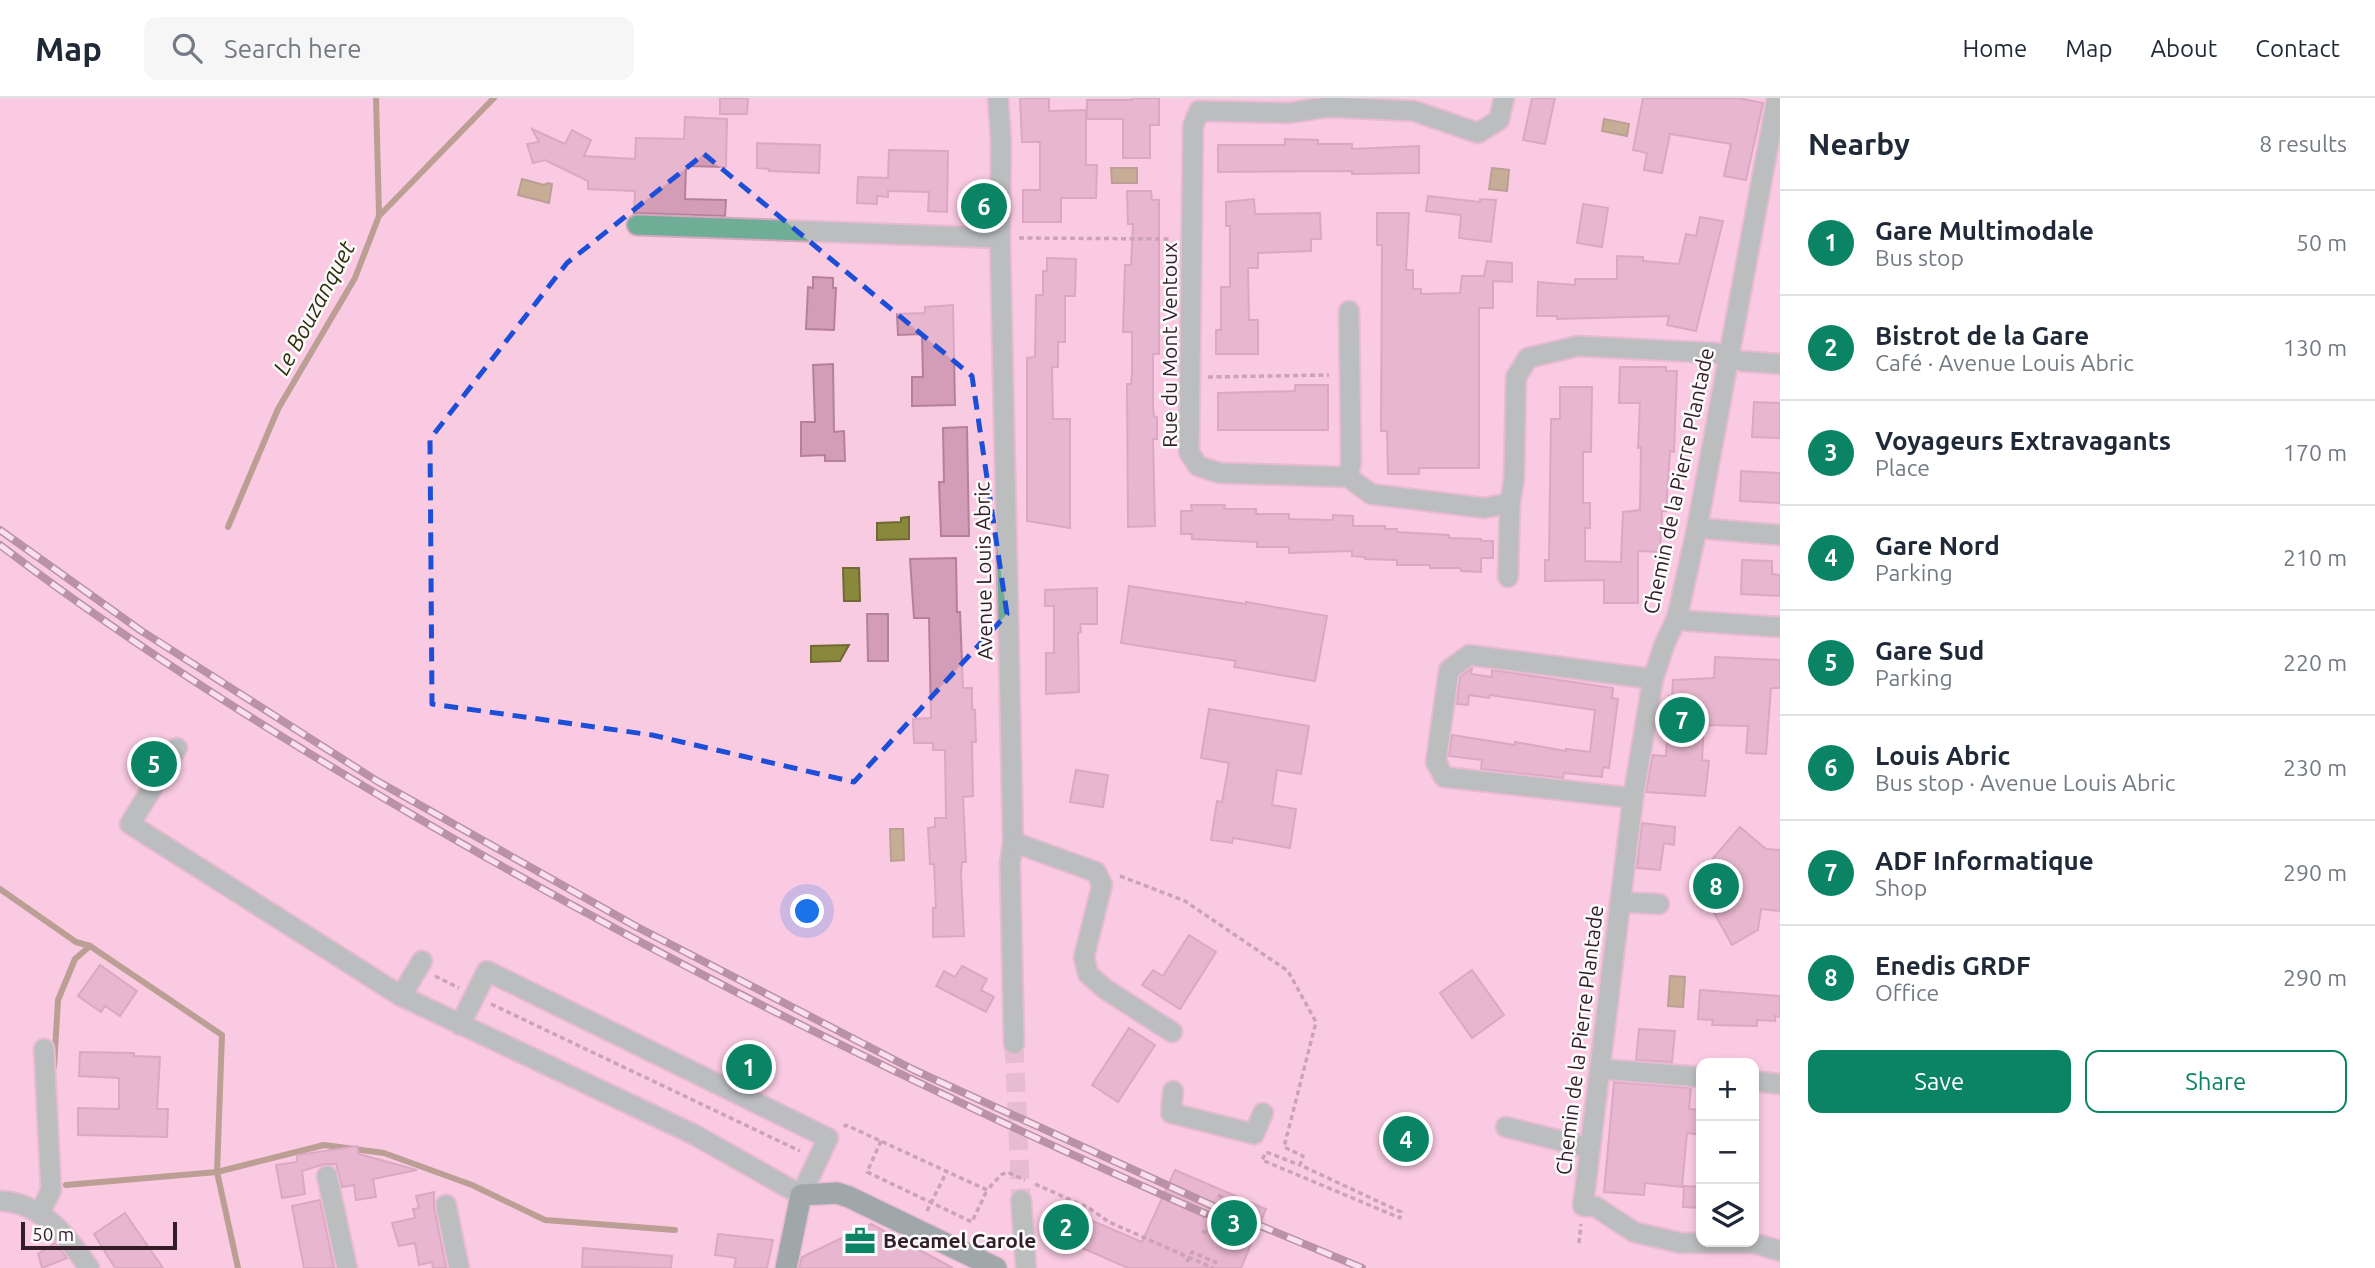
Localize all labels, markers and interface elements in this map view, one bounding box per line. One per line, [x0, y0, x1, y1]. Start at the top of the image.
search box [144, 17, 634, 80]
icon: search [168, 29, 206, 67]
text: Map [35, 30, 102, 67]
text: Search here [224, 34, 362, 63]
text: Home [1962, 35, 2027, 62]
text: Map [2065, 35, 2112, 62]
text: About [2150, 35, 2217, 62]
text: Contact [2255, 35, 2340, 62]
text: Nearby [1808, 127, 1910, 161]
text: 8 results [2259, 131, 2347, 156]
pin: 6 [961, 180, 1007, 232]
text: Gare Multimodale [1875, 216, 2094, 245]
text: 1 [1825, 230, 1837, 255]
text: 50 m [2296, 230, 2347, 255]
water label: Le Bouzanquet [268, 236, 360, 379]
street label: Rue du Mont Ventoux [1157, 242, 1181, 448]
text: Bus stop [1875, 245, 1964, 270]
text: Bistrot de la Gare [1875, 321, 2089, 350]
text: 2 [1825, 335, 1837, 360]
text: 130 m [2283, 335, 2347, 360]
street label: Chemin de la Pierre Plantade [1638, 345, 1718, 616]
text: Café · Avenue Louis Abric [1875, 350, 2134, 375]
text: Voyageurs Extravagants [1875, 426, 2171, 455]
text: 3 [1825, 440, 1837, 465]
text: 170 m [2283, 440, 2347, 465]
text: Place [1875, 455, 1930, 480]
street label: Avenue Louis Abric [969, 481, 997, 660]
text: Gare Nord [1875, 531, 2000, 560]
text: 4 [1825, 545, 1837, 570]
text: 210 m [2283, 545, 2347, 570]
text: Parking [1875, 560, 1953, 585]
text: Gare Sud [1875, 636, 1984, 665]
text: 5 [1825, 650, 1837, 675]
text: 220 m [2283, 650, 2347, 675]
text: Parking [1875, 665, 1953, 690]
pin: 7 [1659, 694, 1705, 746]
pin: 5 [131, 738, 177, 790]
text: Louis Abric [1875, 741, 2010, 770]
text: 6 [1825, 755, 1837, 780]
text: 230 m [2283, 755, 2347, 780]
text: Bus stop · Avenue Louis Abric [1875, 770, 2175, 795]
text: ADF Informatique [1875, 846, 2094, 875]
pin: 8 [1693, 860, 1739, 912]
text: 7 [1825, 860, 1837, 885]
text: 290 m [2283, 860, 2347, 885]
text: Shop [1875, 875, 1927, 900]
your location [790, 894, 824, 928]
street label: Chemin de la Pierre Plantade [1551, 904, 1607, 1176]
text: Enedis GRDF [1875, 951, 2031, 980]
text: 8 [1825, 965, 1837, 990]
text: 290 m [2283, 965, 2347, 990]
text: Office [1875, 980, 1939, 1005]
pin: 1 [726, 1041, 772, 1093]
button: Save [1808, 1050, 2071, 1113]
button: Share [2085, 1050, 2347, 1113]
map controls [1696, 1058, 1759, 1247]
button: + [1696, 1058, 1759, 1121]
pin: 4 [1383, 1113, 1429, 1165]
button: − [1696, 1121, 1759, 1184]
button: layers [1696, 1184, 1759, 1247]
pin: 3 [1211, 1197, 1257, 1249]
pin: 2 [1043, 1201, 1089, 1253]
scale bar [21, 1219, 177, 1251]
text: 50 m [32, 1223, 74, 1245]
office icon: Becamel Carole [843, 1224, 877, 1258]
place label: Becamel Carole [883, 1228, 1036, 1252]

